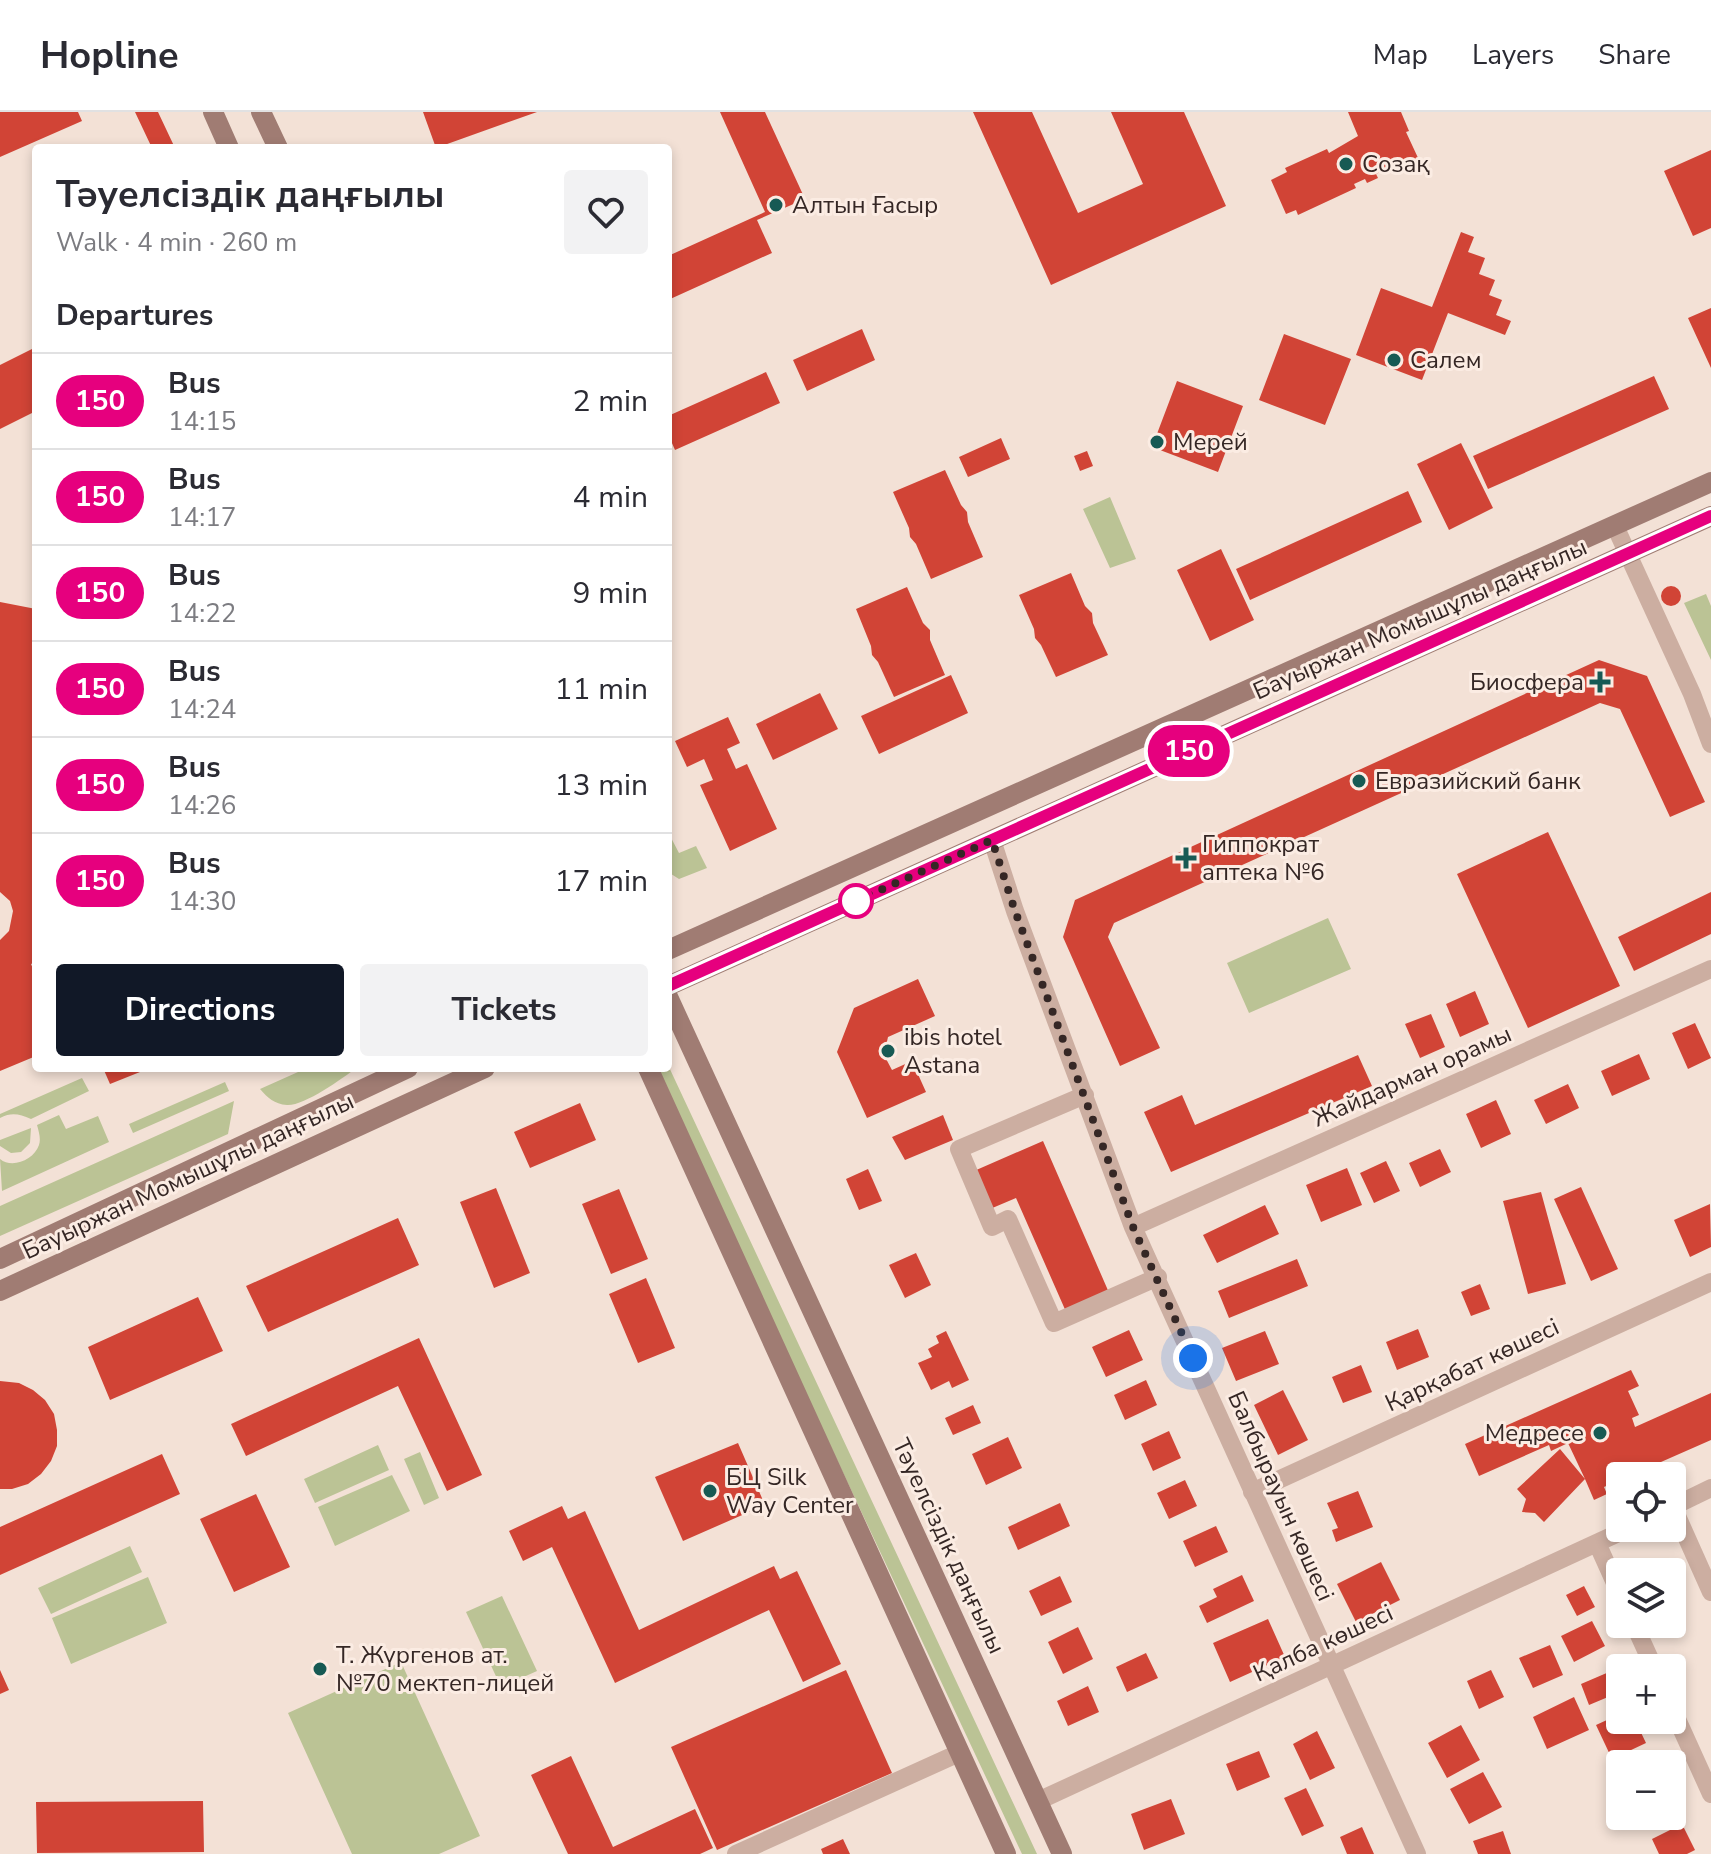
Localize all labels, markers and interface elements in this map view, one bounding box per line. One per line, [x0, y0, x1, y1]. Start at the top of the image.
text: Hopline [40, 30, 179, 81]
text: Map [1373, 36, 1428, 74]
text: Layers [1472, 36, 1554, 74]
text: Share [1598, 36, 1671, 74]
place label: Созақ [1362, 148, 1430, 180]
marker: Созақ [1337, 155, 1355, 173]
text: Тәуелсіздік даңғылы [56, 169, 445, 220]
button: heart [564, 170, 648, 254]
place label: Алтын Ғасыр [792, 189, 938, 221]
marker: Алтын Ғасыр [767, 196, 785, 214]
text: Walk · 4 min · 260 m [56, 225, 297, 260]
text: Departures [56, 295, 213, 336]
place label: Салем [1410, 344, 1481, 376]
marker: Салем [1385, 351, 1403, 369]
text: Bus [168, 363, 221, 404]
text: 2 min [573, 381, 648, 422]
text: 150 [75, 382, 125, 420]
text: 14:15 [168, 404, 236, 439]
place label: Мерей [1173, 426, 1248, 458]
marker: Мерей [1148, 433, 1166, 451]
text: Bus [168, 459, 221, 500]
text: 4 min [573, 477, 648, 518]
text: 150 [75, 478, 125, 516]
text: 14:17 [168, 500, 236, 535]
street label: Бауыржан Момышұлы даңғылы [1248, 531, 1592, 707]
text: Bus [168, 555, 221, 596]
text: 9 min [573, 573, 648, 614]
text: 150 [75, 574, 125, 612]
text: 14:22 [168, 596, 236, 631]
text: Bus [168, 651, 221, 692]
place label: Биосфера [1470, 666, 1584, 698]
text: 11 min [555, 669, 648, 710]
text: 150 [75, 670, 125, 708]
marker: Биосфера [1591, 673, 1609, 691]
text: 14:24 [168, 692, 236, 727]
line badge: 150 [1143, 725, 1235, 777]
text: 150 [1164, 732, 1214, 770]
text: Bus [168, 747, 221, 788]
text: 13 min [555, 765, 648, 806]
place label: Евразийский банк [1375, 765, 1581, 797]
text: 150 [75, 766, 125, 804]
marker: Евразийский банк [1350, 772, 1368, 790]
text: 14:26 [168, 788, 236, 823]
place label: Гиппократ аптека №6 [1202, 828, 1325, 888]
text: Bus [168, 843, 221, 884]
marker: Гиппократ аптека №6 [1177, 849, 1195, 867]
text: 17 min [555, 861, 648, 902]
text: 150 [75, 862, 125, 900]
text: 14:30 [168, 884, 236, 919]
unlabelled marker [839, 884, 873, 918]
button: Directions [56, 964, 344, 1056]
button: Tickets [360, 964, 648, 1056]
street label: Жайдарман орамы [1307, 1018, 1517, 1134]
place label: ibis hotel Astana [904, 1021, 1002, 1081]
marker: ibis hotel Astana [879, 1042, 897, 1060]
street label: Бауыржан Момышұлы даңғылы [17, 1085, 359, 1267]
street label: Қарқабат көшесі [1380, 1311, 1564, 1419]
your location [1173, 1338, 1213, 1378]
street label: Балбырауын көшесі [1220, 1386, 1342, 1606]
place label: Медресе [1485, 1417, 1584, 1449]
marker: Медресе [1591, 1424, 1609, 1442]
street label: Тәуелсіздік даңғылы [885, 1433, 1013, 1659]
place label: БЦ Silk Way Center [726, 1461, 854, 1521]
map controls [1606, 1462, 1686, 1830]
button: locate [1606, 1462, 1686, 1542]
marker: БЦ Silk Way Center [701, 1482, 719, 1500]
button: layers [1606, 1558, 1686, 1638]
street label: Қалба көшесі [1248, 1597, 1398, 1689]
place label: Т. Жүргенов ат. №70 мектеп-лицей [336, 1639, 554, 1699]
button: + [1606, 1654, 1686, 1734]
marker: Т. Жүргенов ат. №70 мектеп-лицей [311, 1660, 329, 1678]
button: − [1606, 1750, 1686, 1830]

